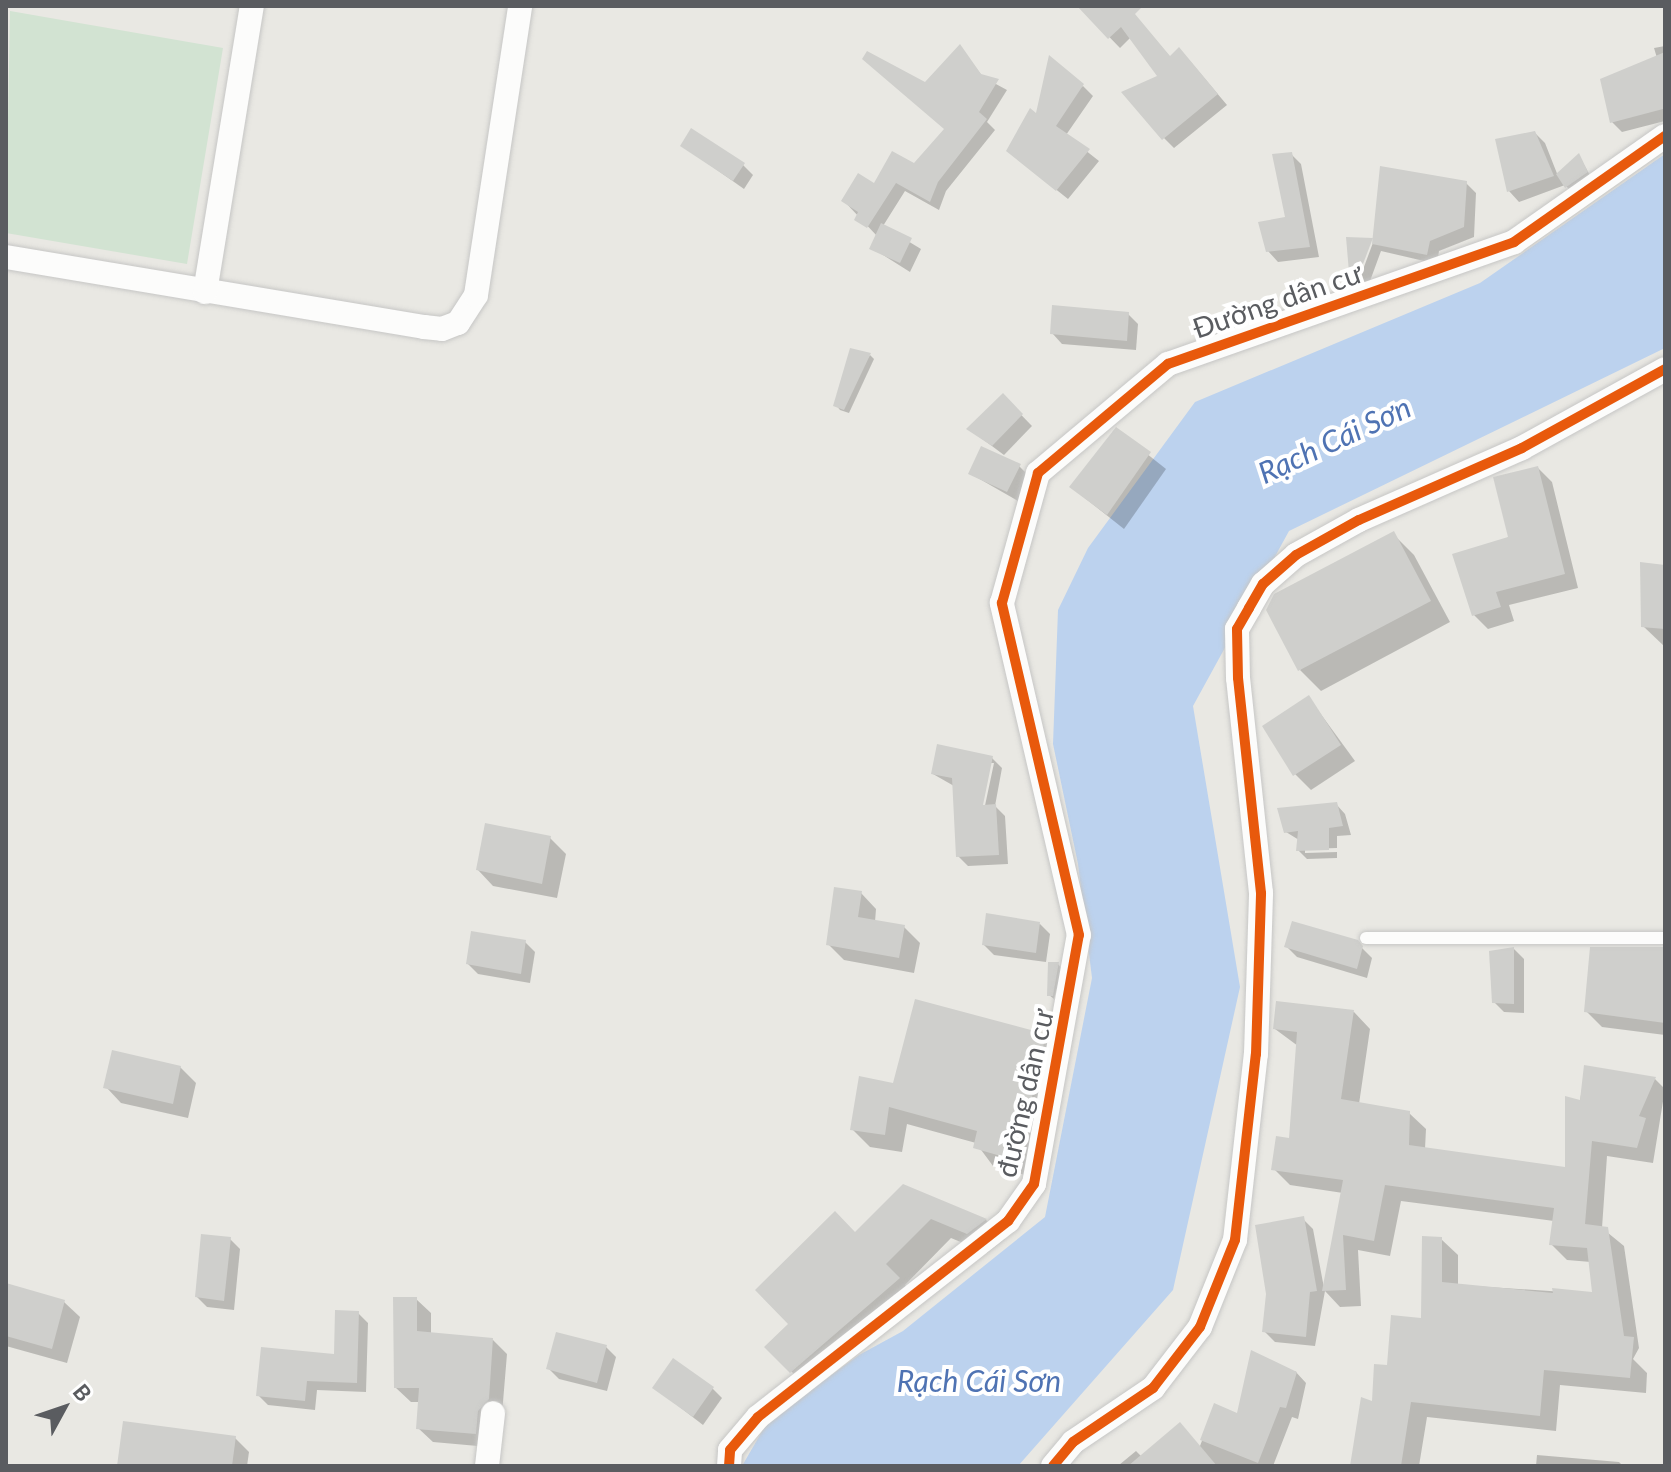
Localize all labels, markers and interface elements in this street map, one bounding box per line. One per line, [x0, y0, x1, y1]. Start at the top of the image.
street label: Đường dân cư [1188, 255, 1366, 345]
water label: Rạch Cái Sơn [1252, 388, 1416, 490]
street label: đường dân cư [988, 1006, 1060, 1180]
water label: Rạch Cái Sơn [897, 1362, 1061, 1398]
north arrow [24, 1368, 104, 1448]
text: B [68, 1378, 98, 1406]

